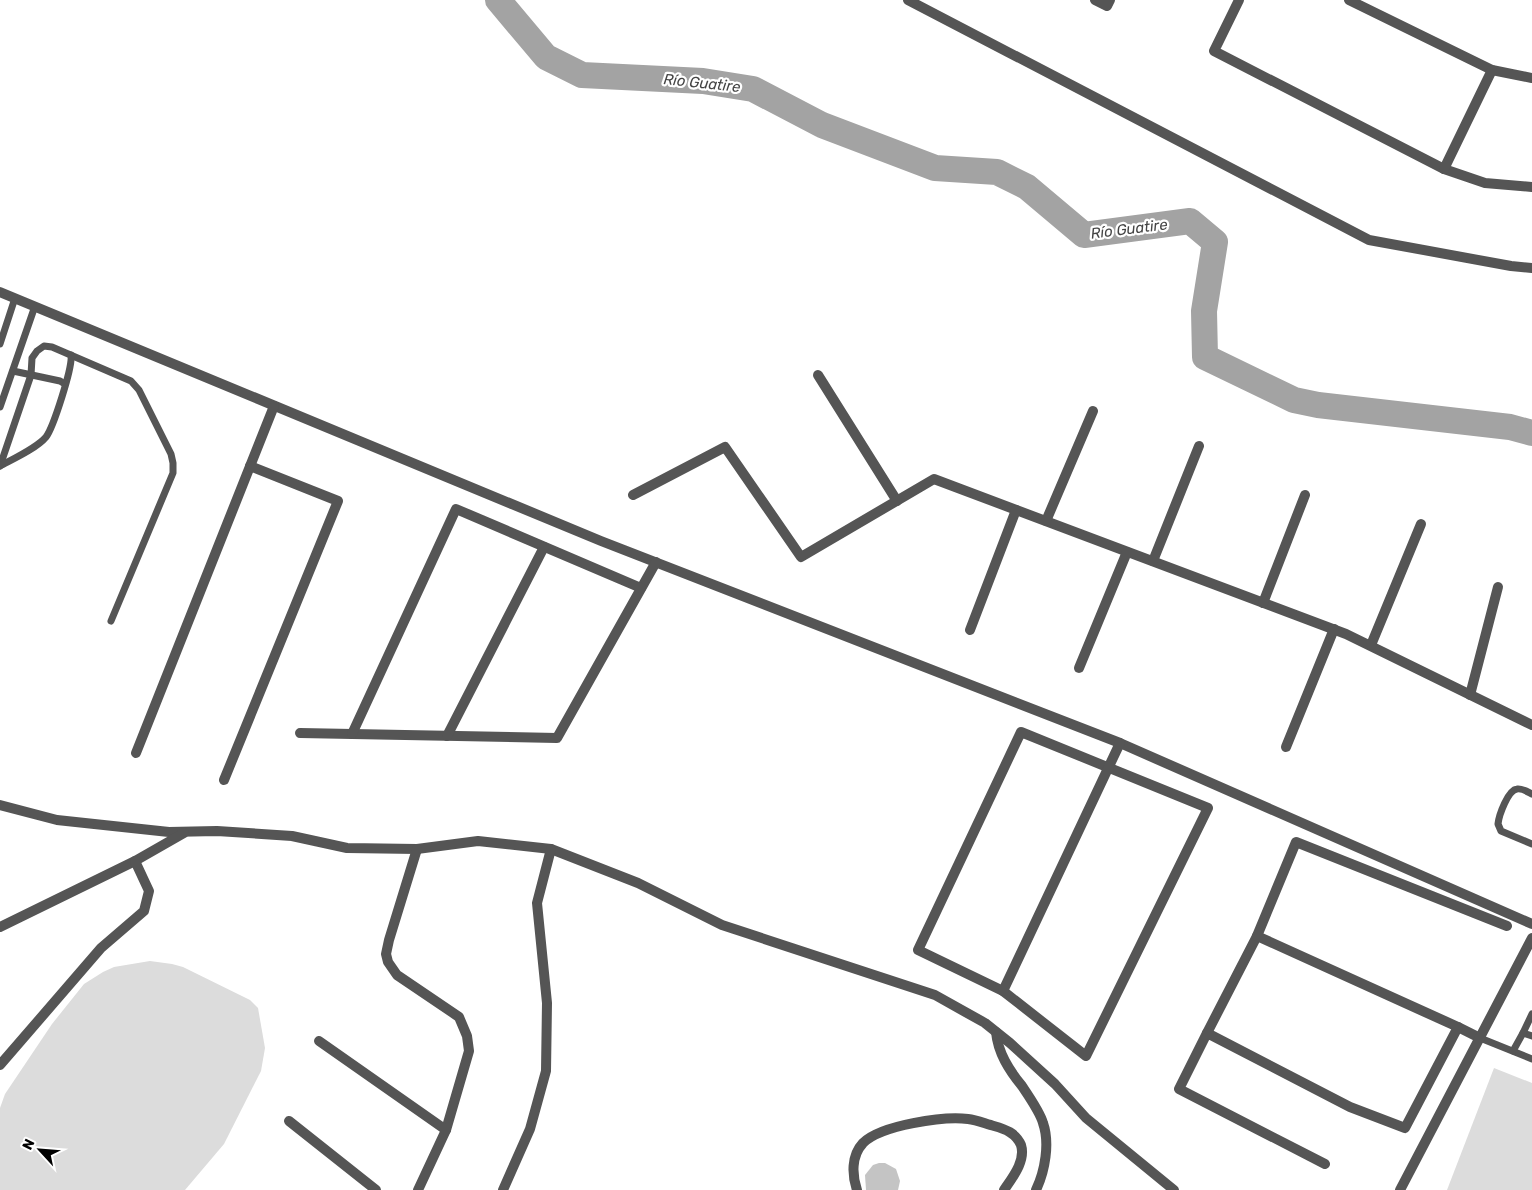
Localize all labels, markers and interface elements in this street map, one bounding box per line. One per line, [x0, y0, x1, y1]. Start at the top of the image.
water label: Río Guatire [663, 70, 742, 96]
water label: Río Guatire [1090, 215, 1169, 243]
north arrow [15, 1125, 65, 1175]
text: N [19, 1136, 39, 1153]

